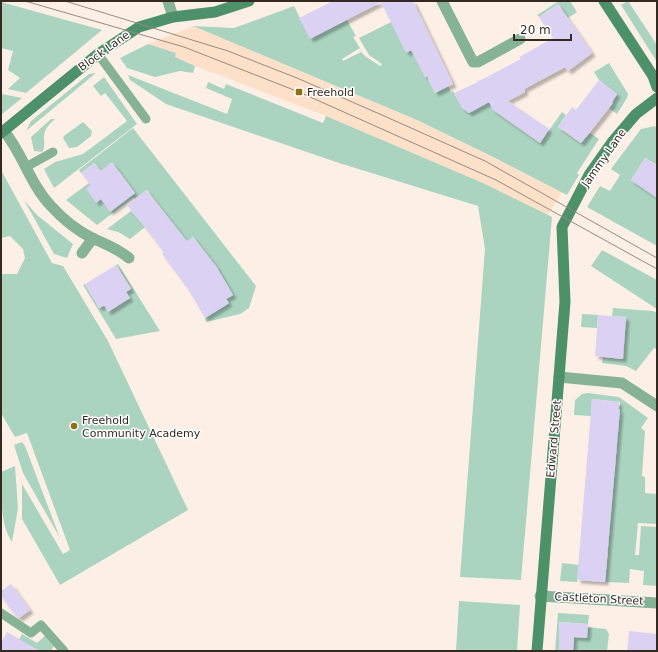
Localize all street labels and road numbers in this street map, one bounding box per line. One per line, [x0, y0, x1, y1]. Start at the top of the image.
street label: Block Lane [76, 28, 132, 74]
street label: Jammy Lane [579, 126, 629, 190]
street label: Edward Street [544, 399, 564, 478]
street label: Castleton Street [554, 590, 645, 608]

